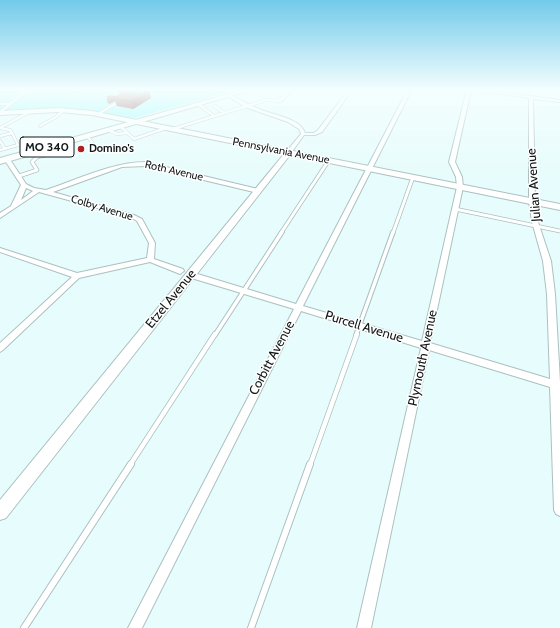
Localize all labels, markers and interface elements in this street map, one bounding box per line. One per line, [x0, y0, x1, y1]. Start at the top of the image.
street label: Pennsylvania Avenue [231, 135, 331, 167]
road number: MO 340 [20, 137, 74, 157]
place label: Domino's [89, 142, 134, 156]
marker: Domino's [76, 144, 86, 154]
street label: Julian Avenue [524, 148, 544, 222]
street label: Roth Avenue [144, 158, 204, 184]
street label: Colby Avenue [69, 192, 135, 224]
street label: Etzel Avenue [143, 266, 199, 332]
street label: Purcell Avenue [323, 308, 405, 346]
street label: Plymouth Avenue [405, 309, 441, 407]
street label: Corbitt Avenue [246, 318, 298, 398]

